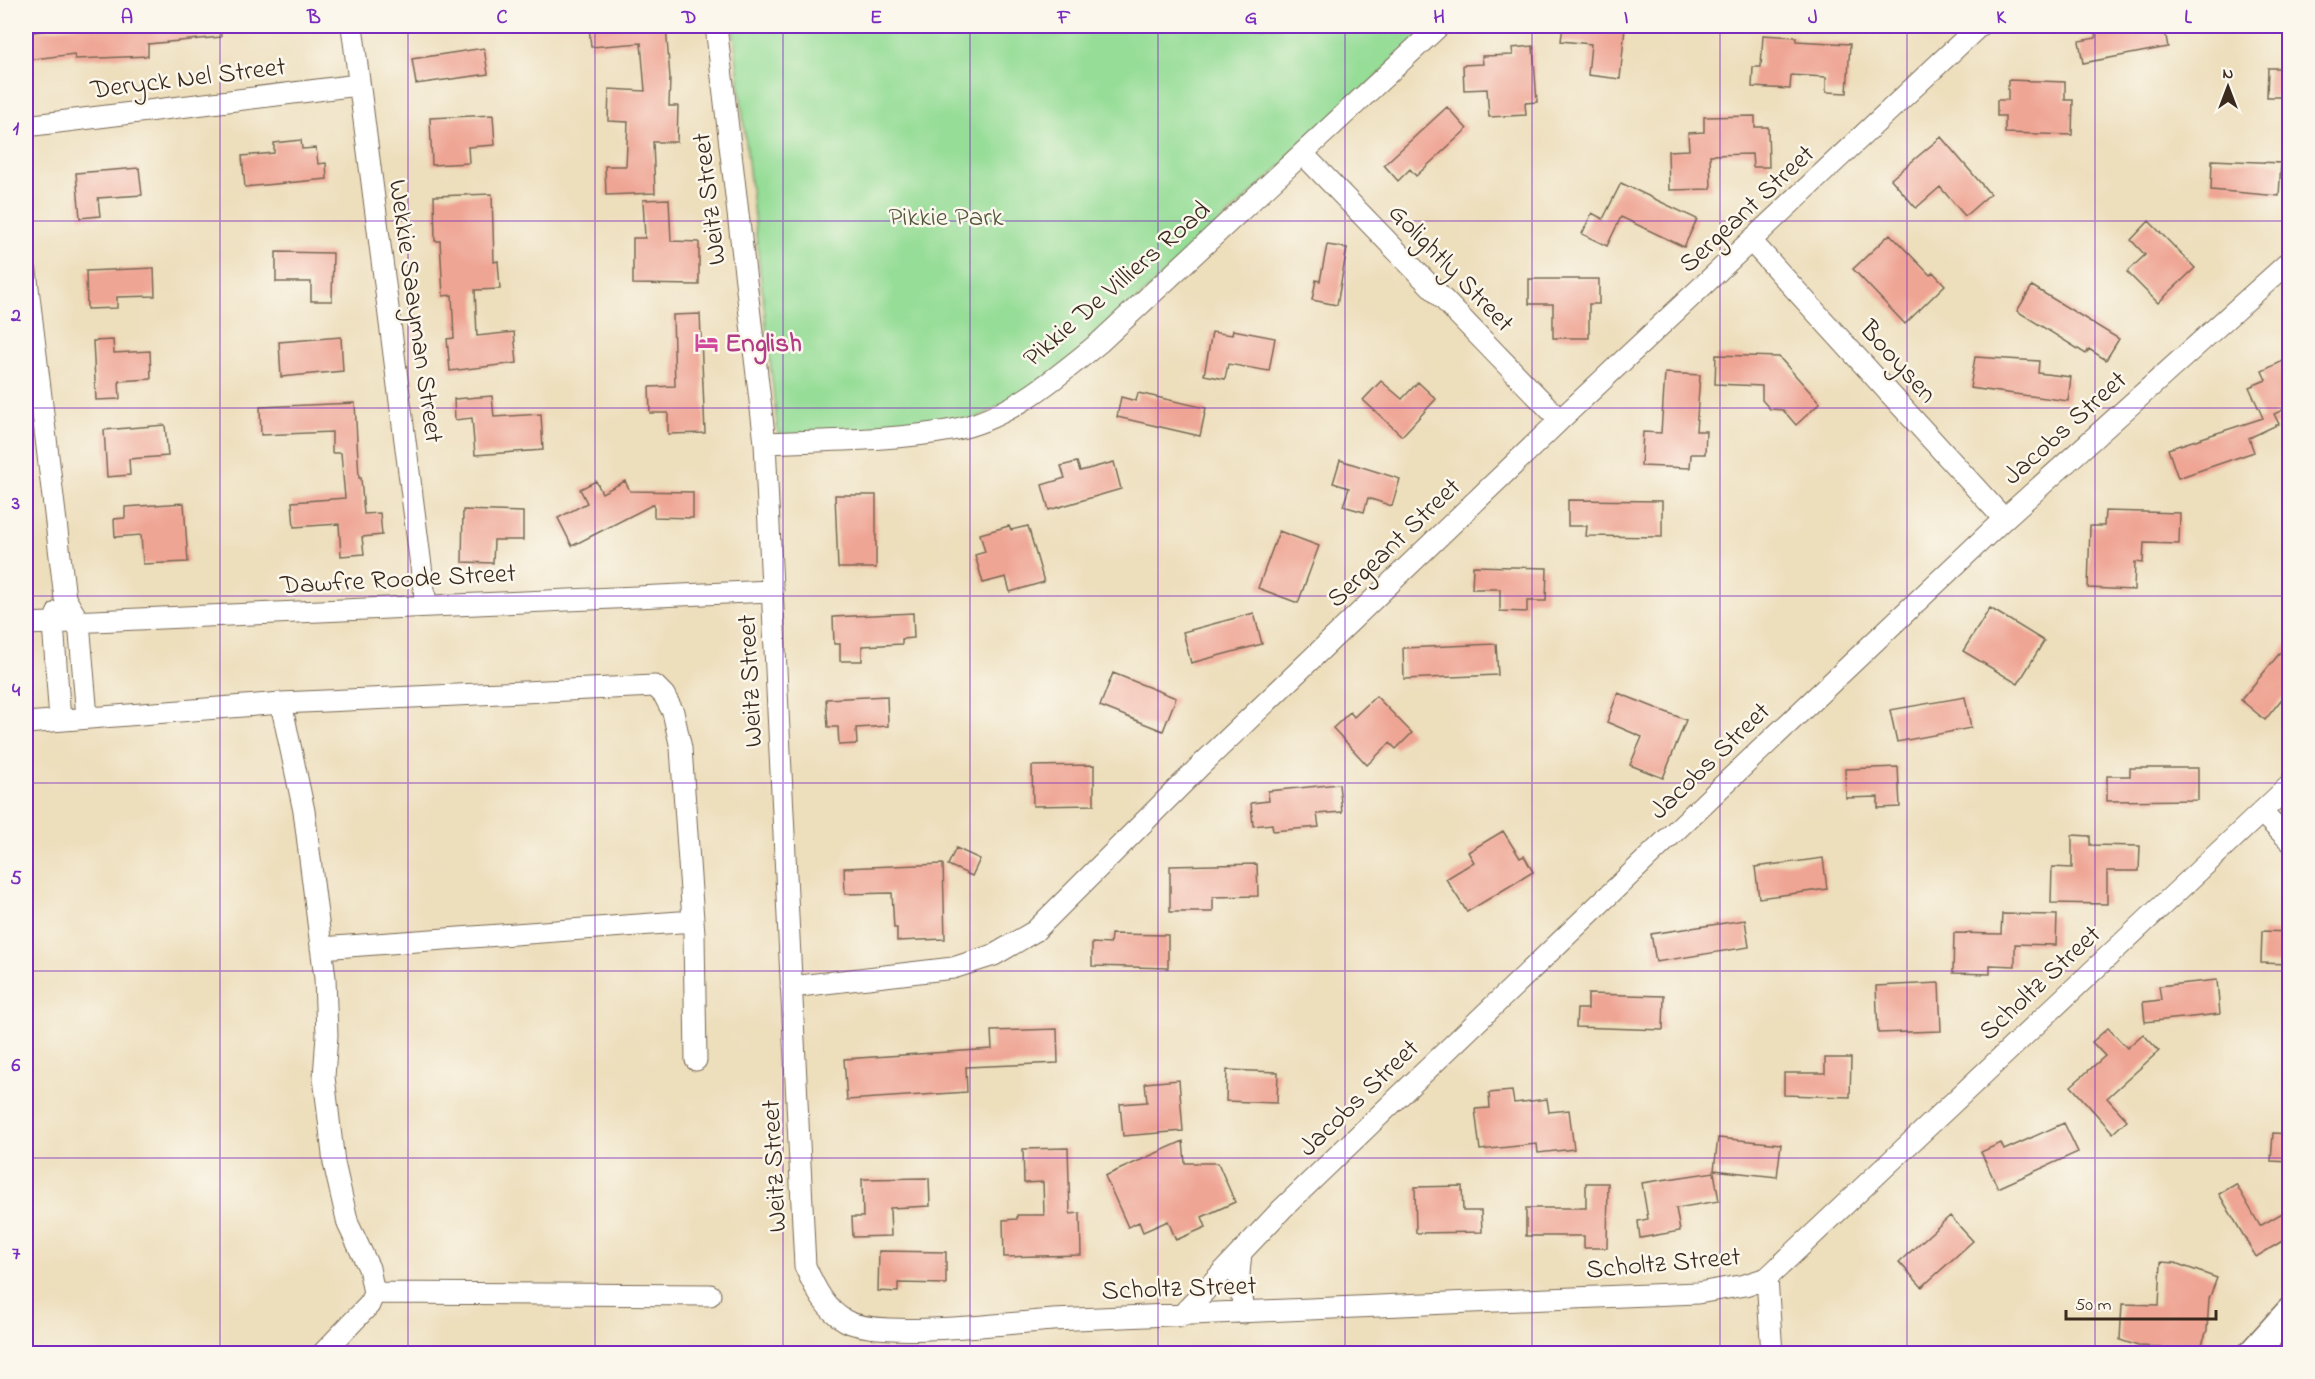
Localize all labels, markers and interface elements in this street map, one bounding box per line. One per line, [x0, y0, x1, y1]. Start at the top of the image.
text: A [121, 4, 133, 33]
text: B [306, 4, 321, 33]
text: C [497, 4, 508, 33]
text: D [681, 4, 696, 33]
text: E [870, 4, 882, 33]
text: F [1057, 4, 1071, 33]
text: G [1245, 4, 1258, 33]
text: H [1433, 4, 1445, 33]
text: I [1624, 4, 1629, 33]
text: J [1808, 4, 1818, 33]
text: K [1996, 4, 2007, 33]
text: L [2184, 4, 2192, 33]
street label: Deryck Nel Street [88, 48, 288, 111]
north arrow [2198, 57, 2258, 117]
text: N [2223, 62, 2234, 86]
text: 1 [13, 115, 20, 144]
street label: Weitz Street [683, 130, 738, 267]
street label: Sergeant Street [1671, 136, 1825, 283]
street label: Wekkie Saayman Street [377, 177, 452, 446]
street label: Pikkie De Villiers Road [1015, 192, 1220, 377]
street label: Golightly Street [1378, 195, 1522, 342]
park label: Pikkie Park [888, 199, 1004, 238]
text: 2 [10, 302, 21, 331]
street label: Booysen [1848, 312, 1945, 413]
place label: English [725, 325, 802, 365]
hotel icon: English [694, 329, 720, 355]
street label: Jacobs Street [1995, 362, 2137, 495]
street label: Sergeant Street [1319, 469, 1471, 618]
text: 3 [11, 490, 20, 519]
street label: Dawfre Roode Street [278, 555, 517, 606]
street label: Weitz Street [729, 613, 774, 748]
text: 4 [12, 677, 21, 706]
street label: Jacobs Street [1641, 694, 1780, 830]
text: 5 [10, 865, 22, 894]
street label: Scholtz Street [1971, 917, 2111, 1051]
street label: Jacobs Street [1290, 1031, 1429, 1167]
text: 6 [12, 1052, 21, 1081]
street label: Weitz Street [753, 1098, 798, 1233]
street label: Scholtz Street [1584, 1238, 1742, 1291]
text: 7 [12, 1240, 21, 1269]
street label: Scholtz Street [1101, 1267, 1257, 1312]
scale bar [2066, 1283, 2216, 1321]
text: 50 m [2075, 1293, 2112, 1319]

